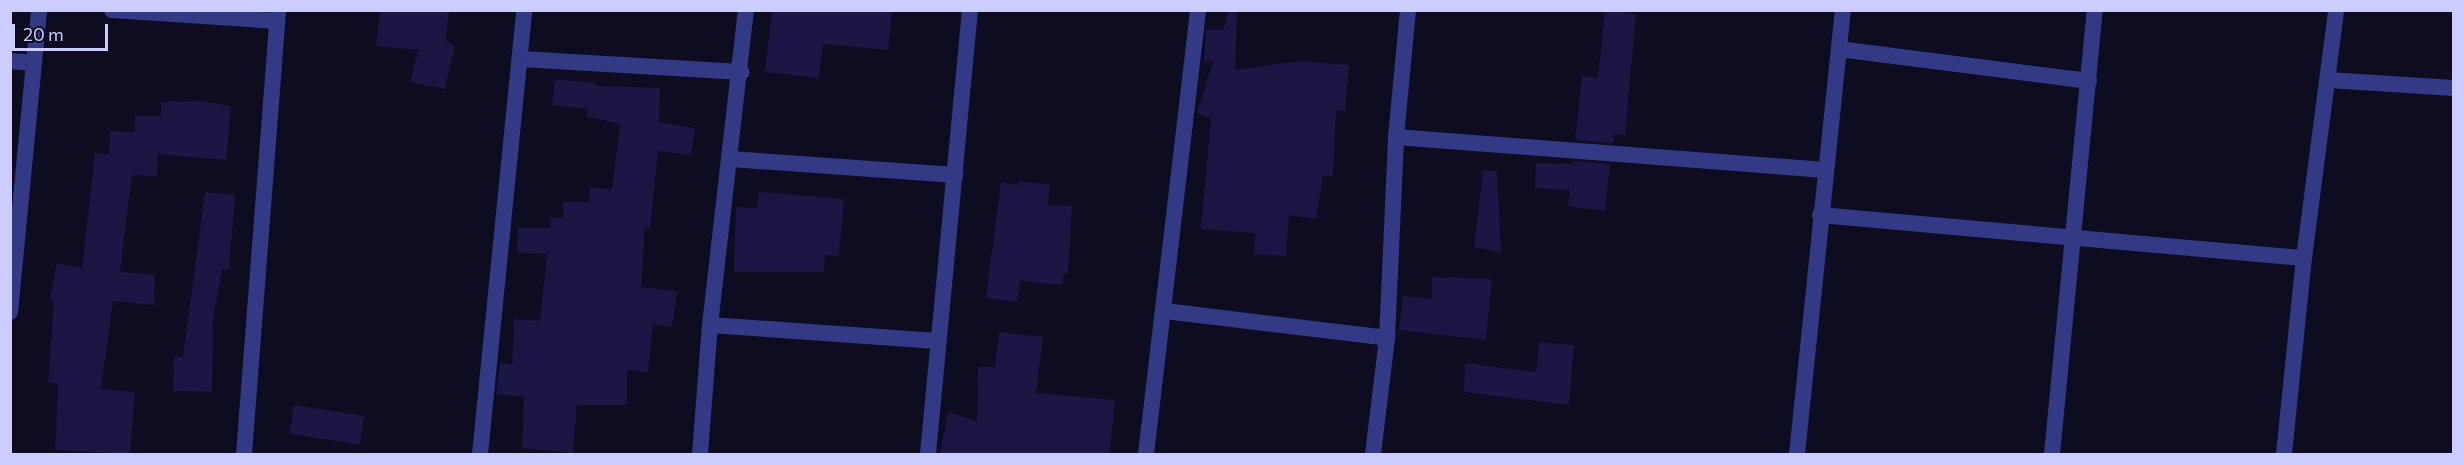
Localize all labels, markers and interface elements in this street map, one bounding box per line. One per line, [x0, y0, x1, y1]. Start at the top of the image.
scale bar [15, 12, 111, 50]
text: 20 m [23, 23, 64, 45]

